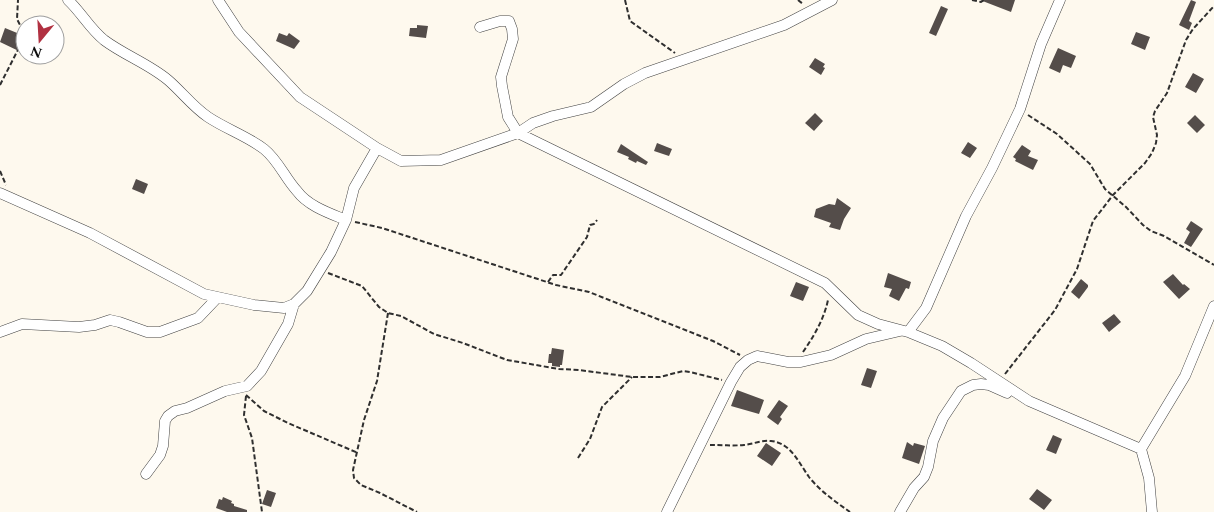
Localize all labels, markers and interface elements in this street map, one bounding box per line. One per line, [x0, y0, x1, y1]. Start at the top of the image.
north arrow [15, 15, 65, 65]
text: N [27, 40, 45, 64]

